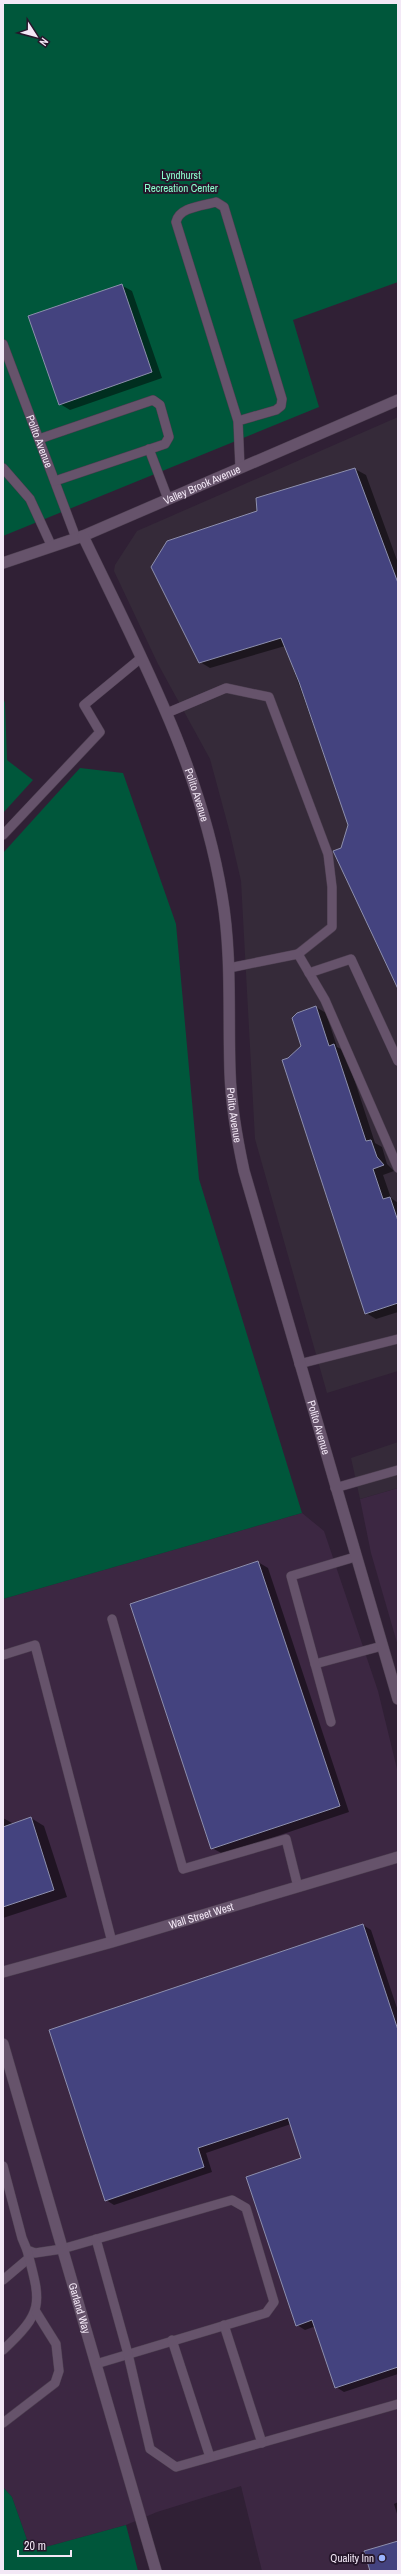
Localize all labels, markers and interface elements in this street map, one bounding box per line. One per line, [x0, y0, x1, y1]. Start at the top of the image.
north arrow [16, 16, 56, 56]
text: N [37, 35, 52, 49]
park label: Lyndhurst Recreation Center [144, 168, 218, 195]
street label: Polito Avenue [23, 413, 56, 470]
street label: Valley Brook Avenue [161, 462, 243, 507]
street label: Polito Avenue [182, 766, 212, 823]
street label: Polito Avenue [224, 1087, 245, 1144]
street label: Polito Avenue [304, 1399, 333, 1456]
street label: Wall Street West [167, 1899, 236, 1932]
street label: Garland Way [66, 2281, 94, 2336]
scale bar [18, 2532, 71, 2558]
text: 20 m [24, 2538, 46, 2554]
place label: Quality Inn [330, 2551, 374, 2565]
marker: Quality Inn [377, 2553, 387, 2563]

